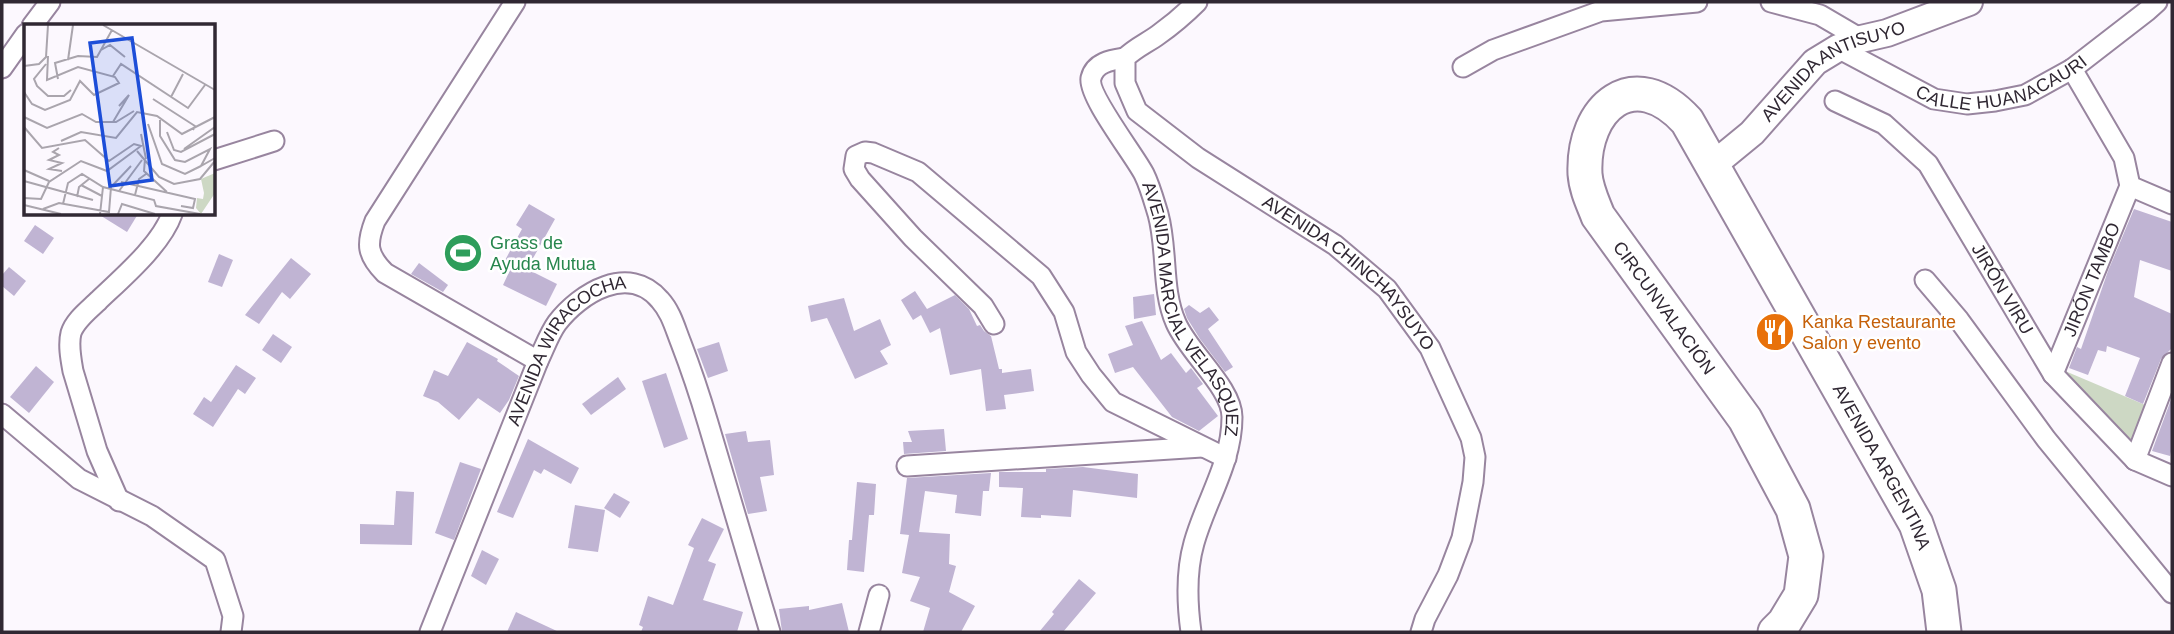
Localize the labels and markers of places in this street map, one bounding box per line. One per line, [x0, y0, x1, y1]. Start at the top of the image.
sports icon: Grass de Ayuda Mutua [442, 232, 484, 274]
place label: Grass de Ayuda Mutua [490, 233, 597, 274]
restaurant icon: Kanka Restaurante Salon y evento [1754, 311, 1796, 353]
place label: Kanka Restaurante Salon y evento [1802, 312, 1956, 353]

